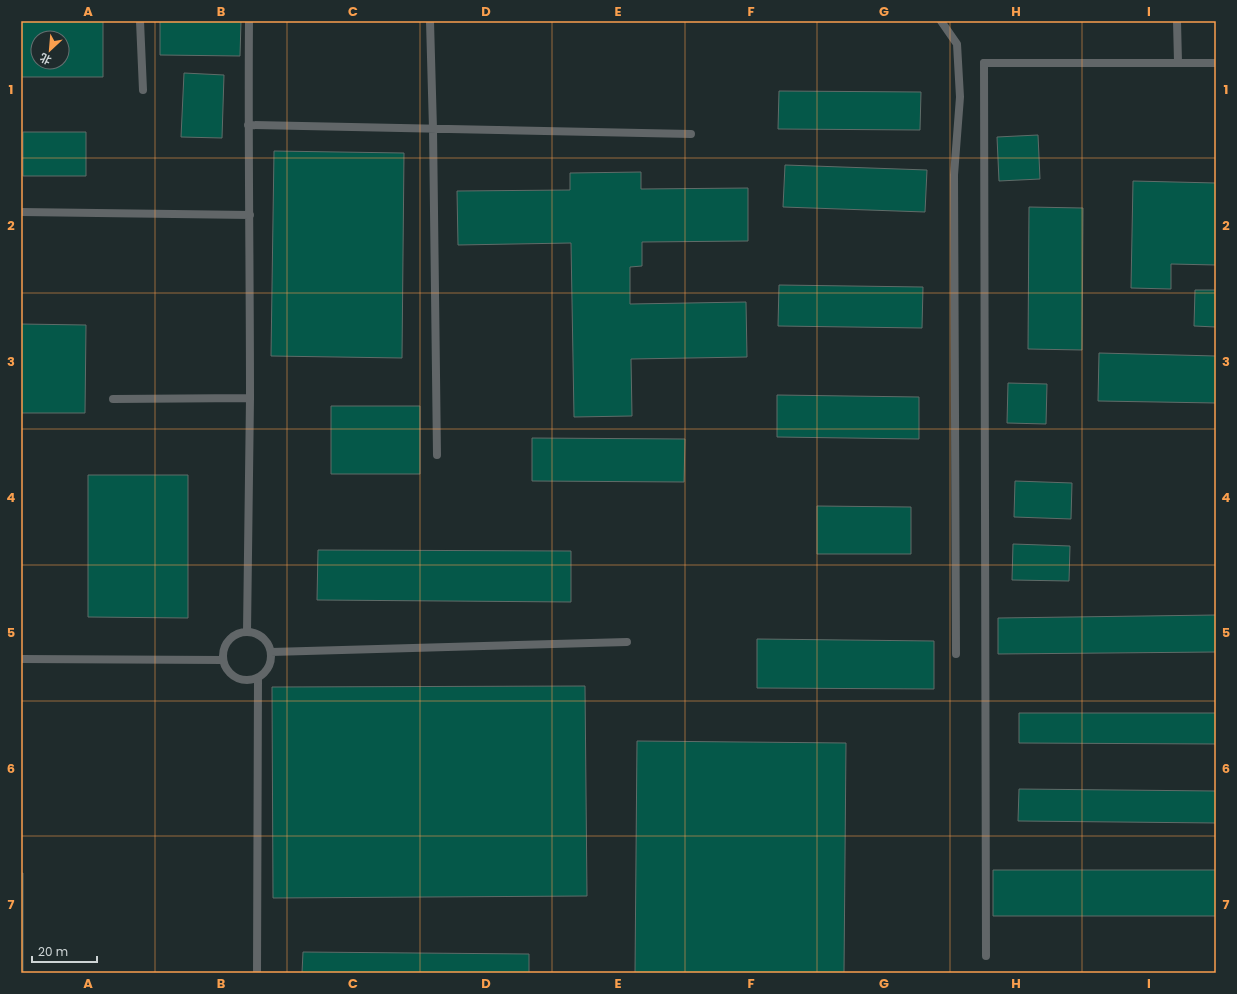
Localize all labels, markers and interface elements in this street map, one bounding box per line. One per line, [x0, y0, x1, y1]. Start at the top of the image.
text: A [83, 2, 93, 21]
text: B [217, 2, 226, 21]
text: C [348, 2, 358, 21]
text: D [481, 2, 491, 21]
text: E [614, 2, 622, 21]
text: F [747, 2, 755, 21]
text: G [879, 2, 889, 21]
text: H [1011, 2, 1021, 21]
text: I [1147, 2, 1151, 21]
north arrow [30, 30, 70, 70]
text: 北 [37, 49, 54, 69]
text: 1 [9, 80, 13, 99]
text: 1 [1224, 80, 1228, 99]
text: 2 [7, 216, 15, 235]
text: 2 [1222, 216, 1230, 235]
text: 3 [7, 352, 15, 371]
text: 3 [1222, 352, 1230, 371]
text: 4 [7, 488, 16, 507]
text: 4 [1222, 488, 1231, 507]
text: 5 [7, 623, 15, 642]
text: 5 [1222, 623, 1230, 642]
text: 6 [7, 759, 15, 778]
text: 6 [1222, 759, 1230, 778]
text: 7 [8, 895, 15, 914]
text: 7 [1223, 895, 1230, 914]
scale bar [32, 938, 97, 964]
text: 20 m [38, 943, 68, 960]
text: A [83, 974, 93, 993]
text: B [217, 974, 226, 993]
text: C [348, 974, 358, 993]
text: D [481, 974, 491, 993]
text: E [614, 974, 622, 993]
text: F [747, 974, 755, 993]
text: G [879, 974, 889, 993]
text: H [1011, 974, 1021, 993]
text: I [1147, 974, 1151, 993]

